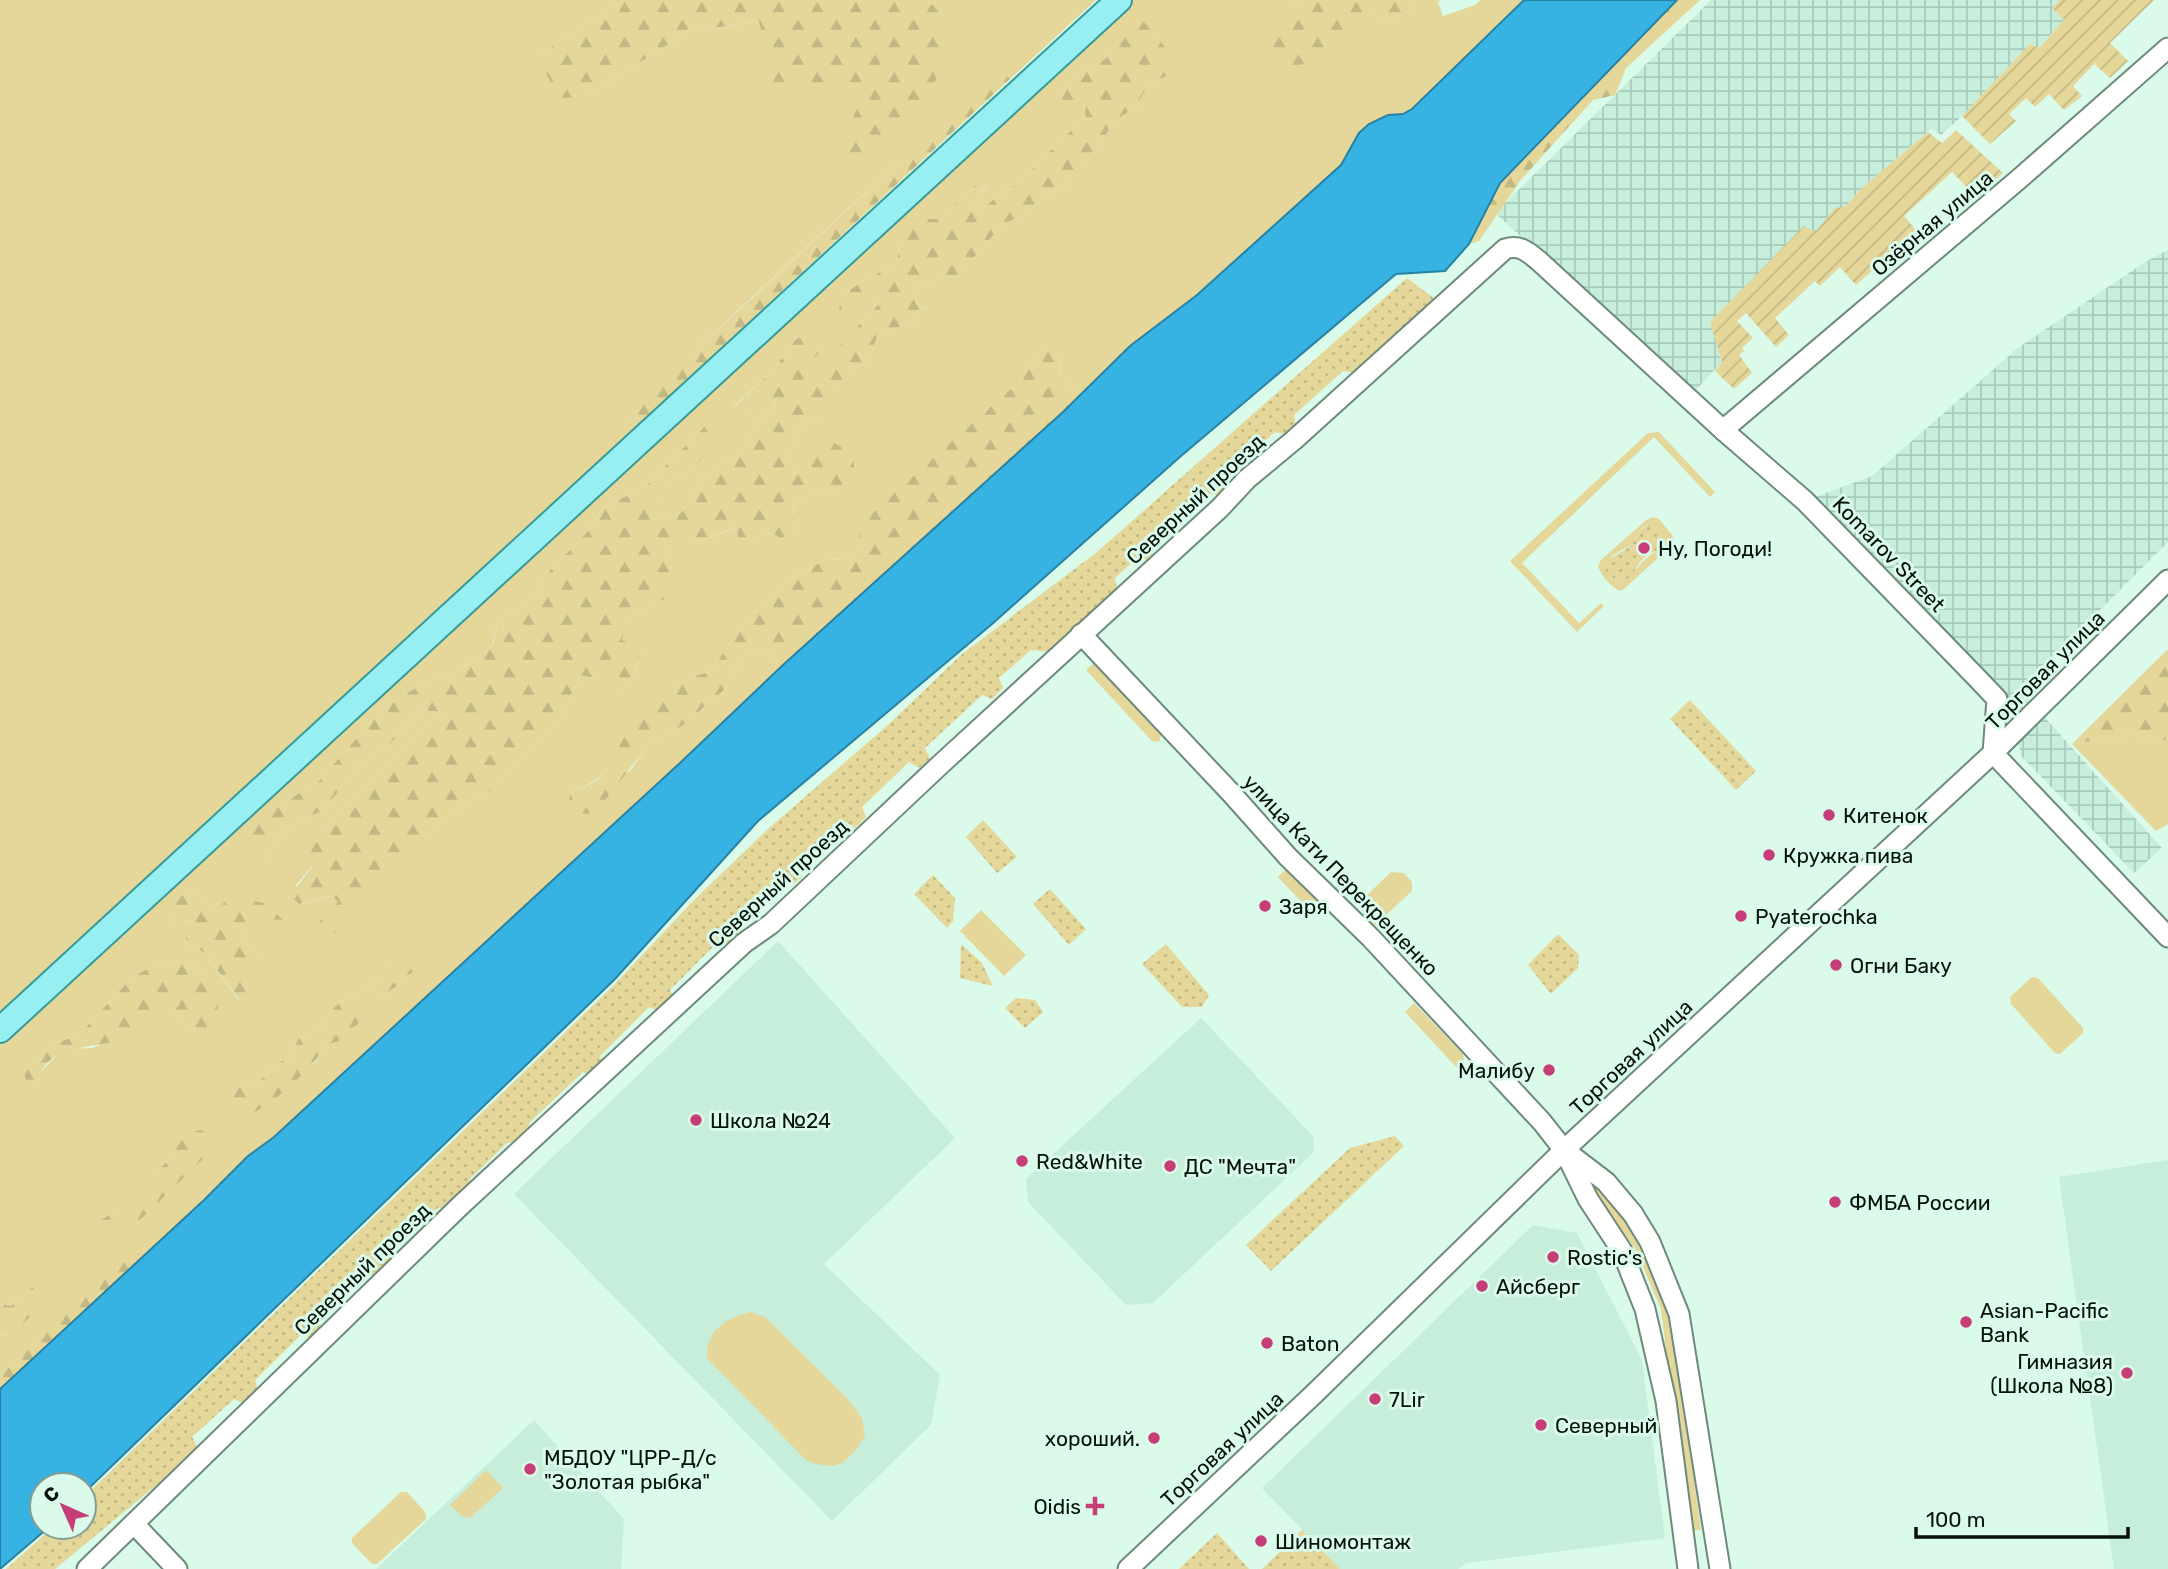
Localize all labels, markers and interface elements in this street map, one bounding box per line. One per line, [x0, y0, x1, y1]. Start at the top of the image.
street label: Озёрная улица [1866, 165, 1998, 281]
street label: Северный проезд [1121, 429, 1269, 569]
street label: Komarov Street [1828, 491, 1950, 617]
place label: Ну, Погоди! [1658, 536, 1772, 561]
marker: Ну, Погоди! [1636, 540, 1652, 556]
street label: Торговая улица [1980, 605, 2110, 735]
street label: улица Кати Перекрещенко [1238, 769, 1444, 981]
place label: Китенок [1843, 803, 1928, 828]
marker: Китенок [1821, 807, 1837, 823]
street label: Северный проезд [703, 814, 853, 952]
place label: Кружка пива [1783, 843, 1913, 868]
marker: Кружка пива [1761, 847, 1777, 863]
place label: Заря [1279, 894, 1328, 919]
marker: Заря [1257, 898, 1273, 914]
place label: Pyaterochka [1755, 904, 1878, 929]
marker: Pyaterochka [1733, 908, 1749, 924]
place label: Огни Баку [1850, 953, 1952, 978]
marker: Огни Баку [1828, 957, 1844, 973]
street label: Торговая улица [1565, 994, 1697, 1120]
place label: Малибу [1458, 1058, 1535, 1083]
marker: Малибу [1541, 1062, 1557, 1078]
place label: Школа №24 [710, 1108, 831, 1133]
marker: Школа №24 [688, 1112, 704, 1128]
place label: Red&White [1036, 1149, 1143, 1174]
marker: Red&White [1014, 1153, 1030, 1169]
place label: ДС "Мечта" [1184, 1154, 1296, 1179]
marker: ДС "Мечта" [1162, 1158, 1178, 1174]
place label: ФМБА России [1849, 1190, 1991, 1215]
marker: ФМБА России [1827, 1194, 1843, 1210]
street label: Северный проезд [289, 1198, 435, 1340]
place label: Rostic's [1567, 1245, 1643, 1270]
marker: Rostic's [1545, 1249, 1561, 1265]
place label: Айсберг [1496, 1274, 1580, 1299]
marker: Айсберг [1474, 1278, 1490, 1294]
place label: Asian-Pacific Bank [1980, 1298, 2109, 1347]
marker: Asian-Pacific Bank [1958, 1314, 1974, 1330]
place label: Baton [1281, 1331, 1340, 1356]
marker: Baton [1259, 1335, 1275, 1351]
place label: Гимназия (Школа №8) [1990, 1349, 2113, 1398]
marker: Гимназия (Школа №8) [2119, 1365, 2135, 1381]
street label: Торговая улица [1156, 1386, 1288, 1512]
place label: 7Lir [1389, 1387, 1425, 1412]
marker: 7Lir [1367, 1391, 1383, 1407]
place label: Северный [1555, 1413, 1657, 1438]
marker: Северный [1533, 1417, 1549, 1433]
place label: хороший. [1045, 1426, 1140, 1451]
marker: хороший. [1146, 1430, 1162, 1446]
place label: МБДОУ "ЦРР-Д/с "Золотая рыбка" [544, 1445, 717, 1494]
marker: МБДОУ "ЦРР-Д/с "Золотая рыбка" [522, 1461, 538, 1477]
north arrow [28, 1471, 98, 1541]
text: С [38, 1481, 64, 1507]
place label: Oidis [1033, 1494, 1081, 1519]
scale bar [1916, 1496, 2128, 1540]
marker: Oidis [1087, 1498, 1103, 1514]
text: 100 m [1926, 1507, 1985, 1532]
place label: Шиномонтаж [1275, 1529, 1411, 1554]
marker: Шиномонтаж [1253, 1533, 1269, 1549]

